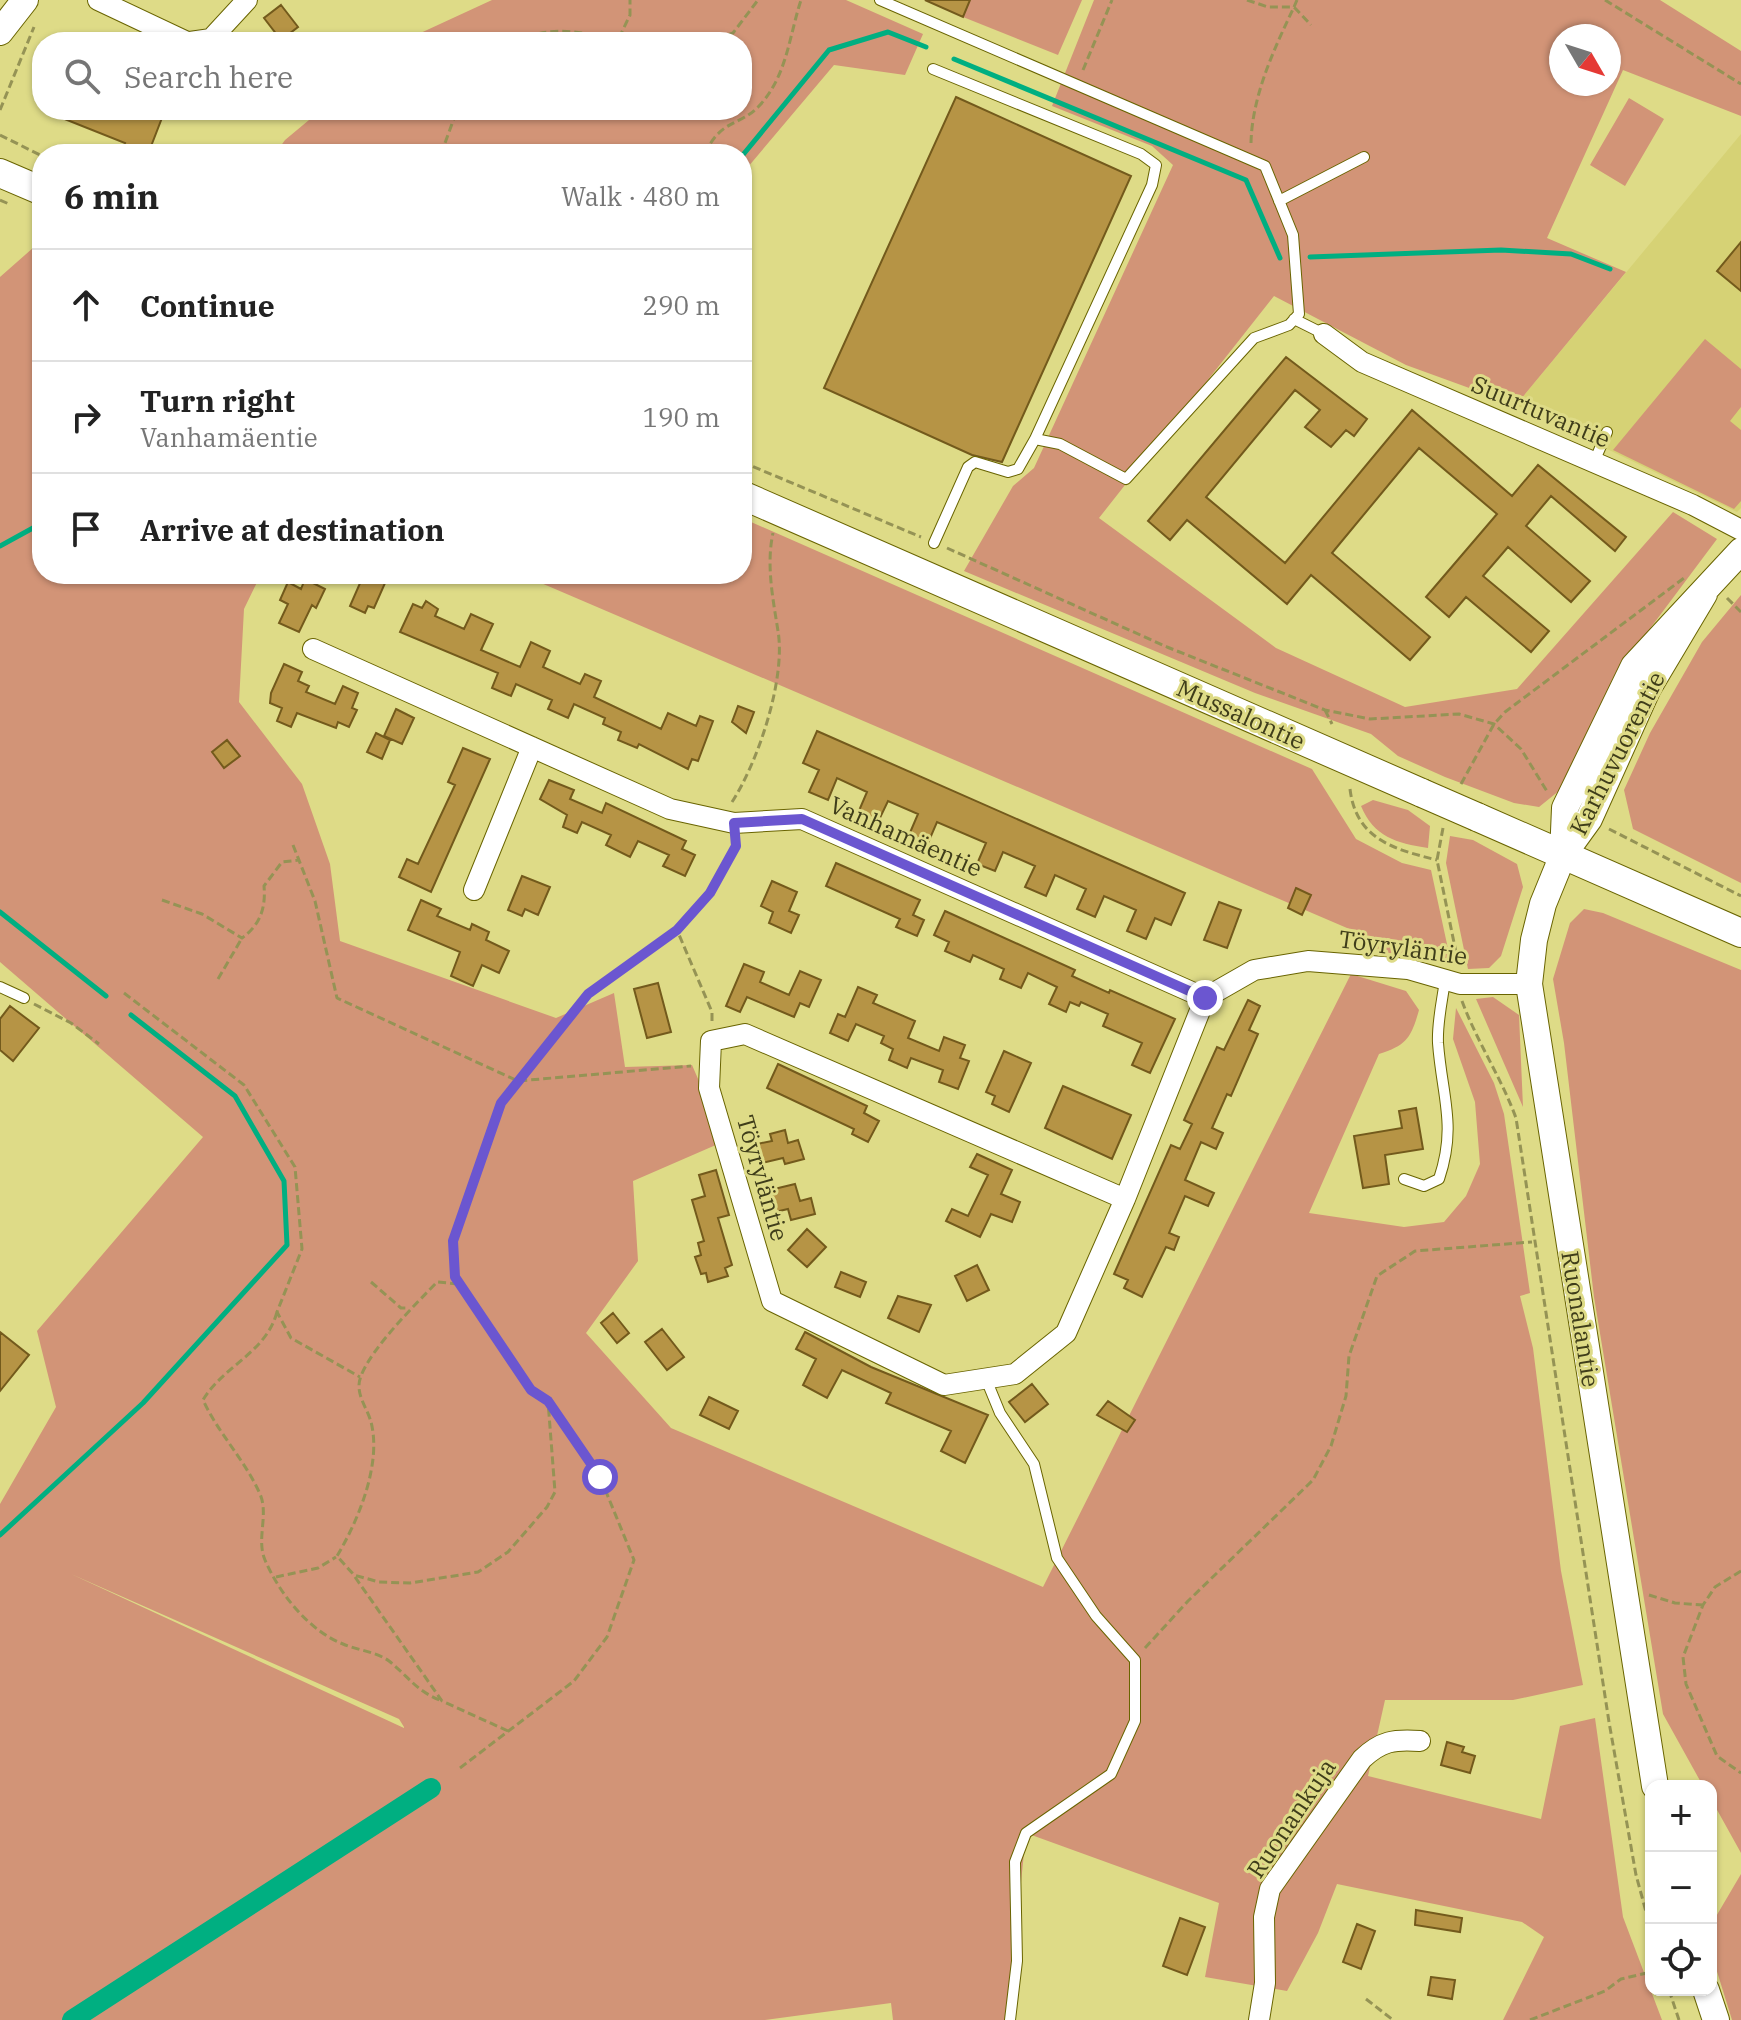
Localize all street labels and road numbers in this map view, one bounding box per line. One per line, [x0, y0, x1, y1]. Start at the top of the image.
street label: Suurtuvantie [1467, 367, 1615, 455]
street label: Karhuvuorentie [1562, 666, 1672, 840]
street label: Mussalontie [1172, 671, 1310, 757]
street label: Vanhamäentie [825, 788, 987, 884]
street label: Töyryläntie [1337, 922, 1469, 972]
street label: Töyryläntie [730, 1111, 796, 1245]
street label: Ruonalantie [1554, 1249, 1608, 1389]
street label: Ruonankuja [1239, 1752, 1343, 1884]

